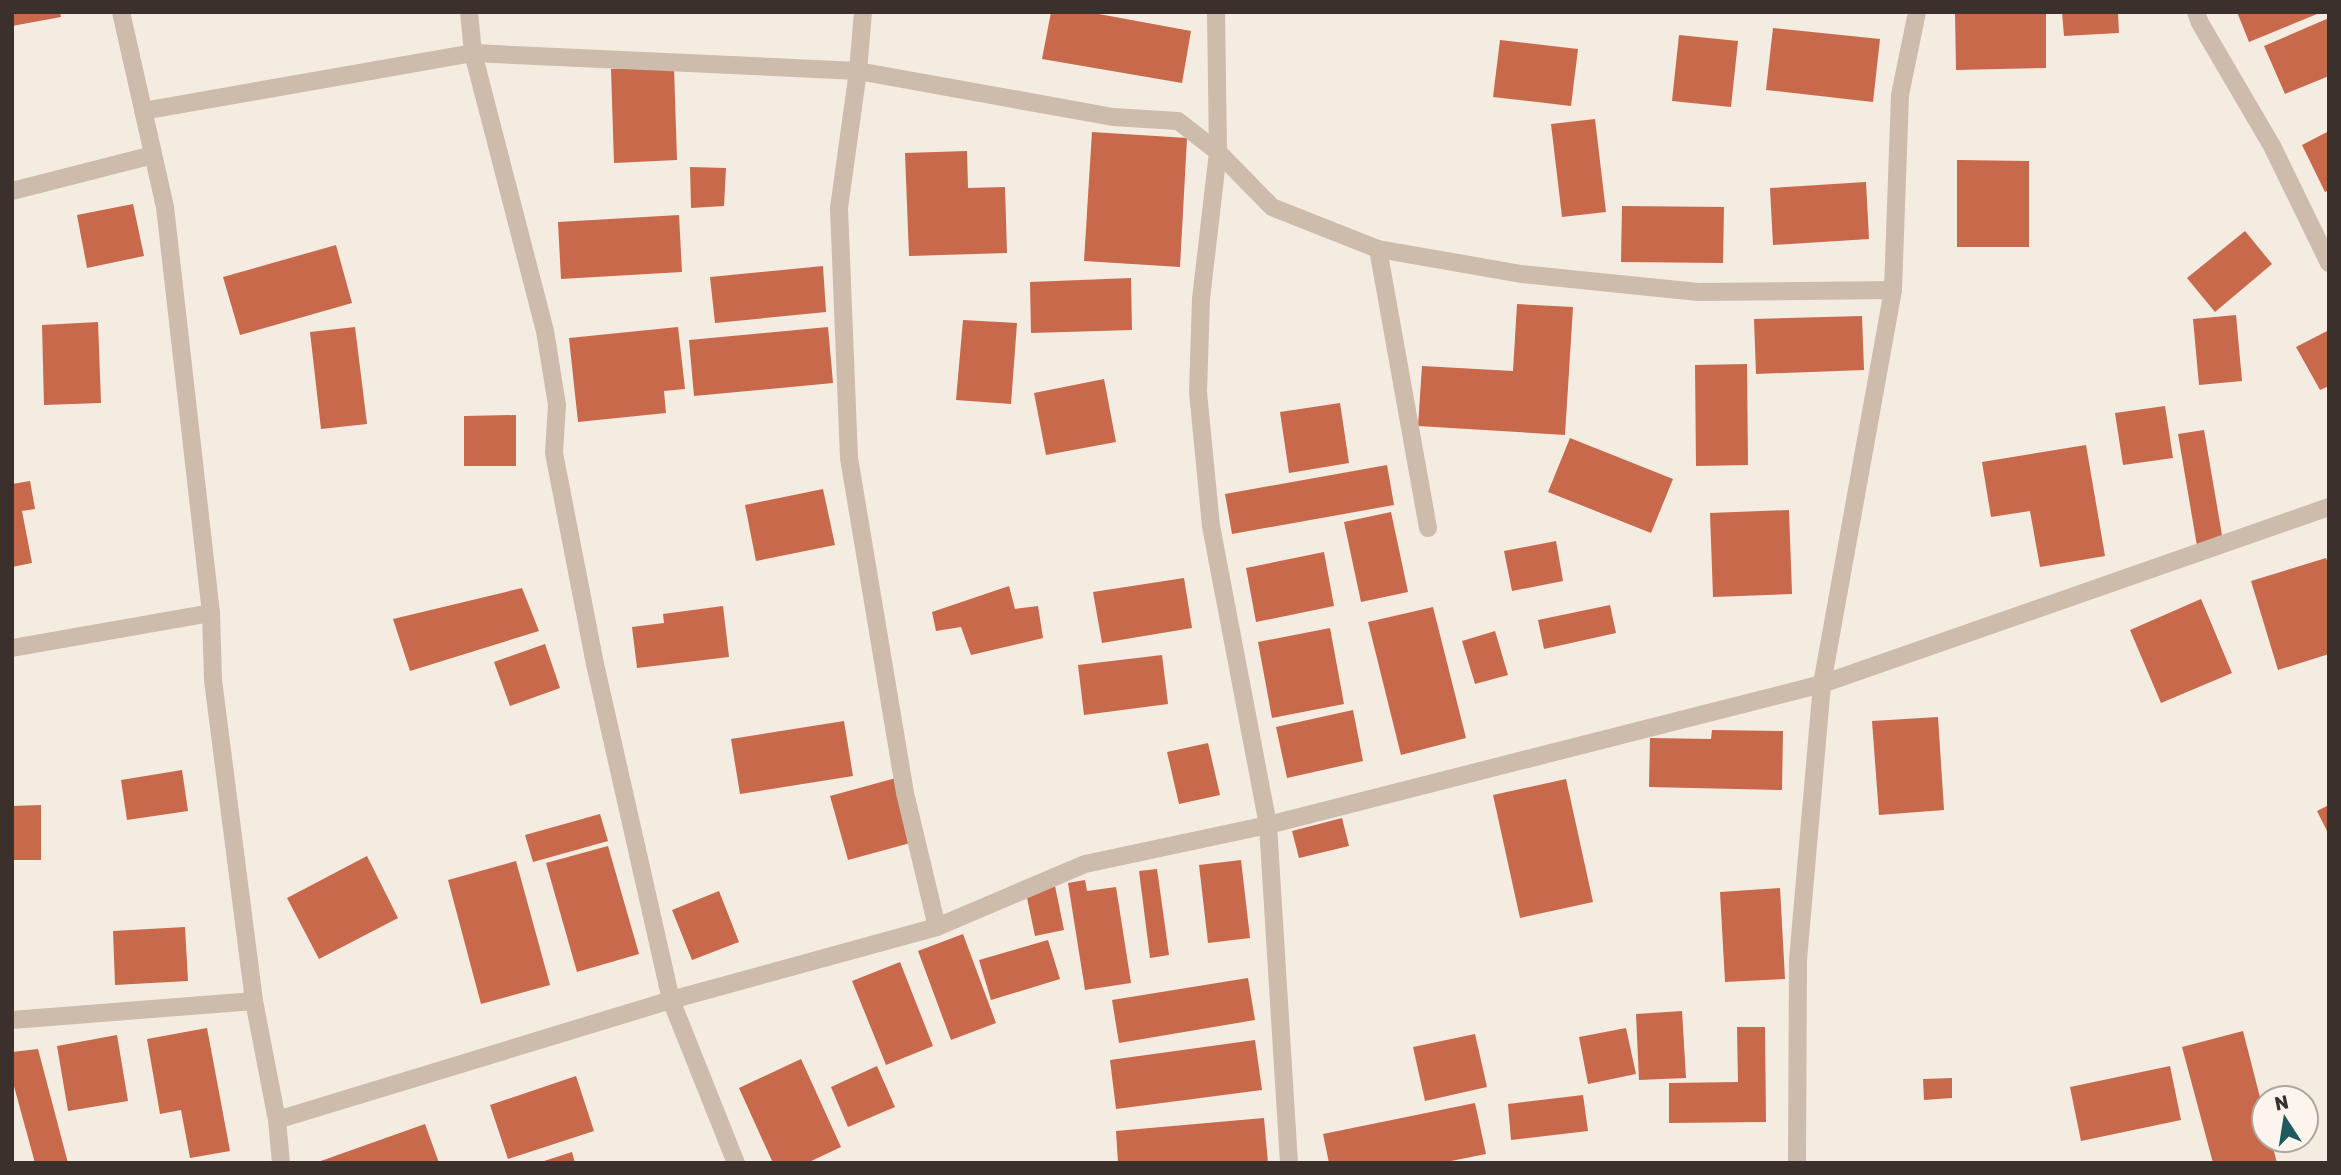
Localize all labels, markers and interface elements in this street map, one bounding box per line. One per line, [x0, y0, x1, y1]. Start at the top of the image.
north arrow [2250, 1084, 2320, 1154]
text: N [2272, 1090, 2291, 1116]

